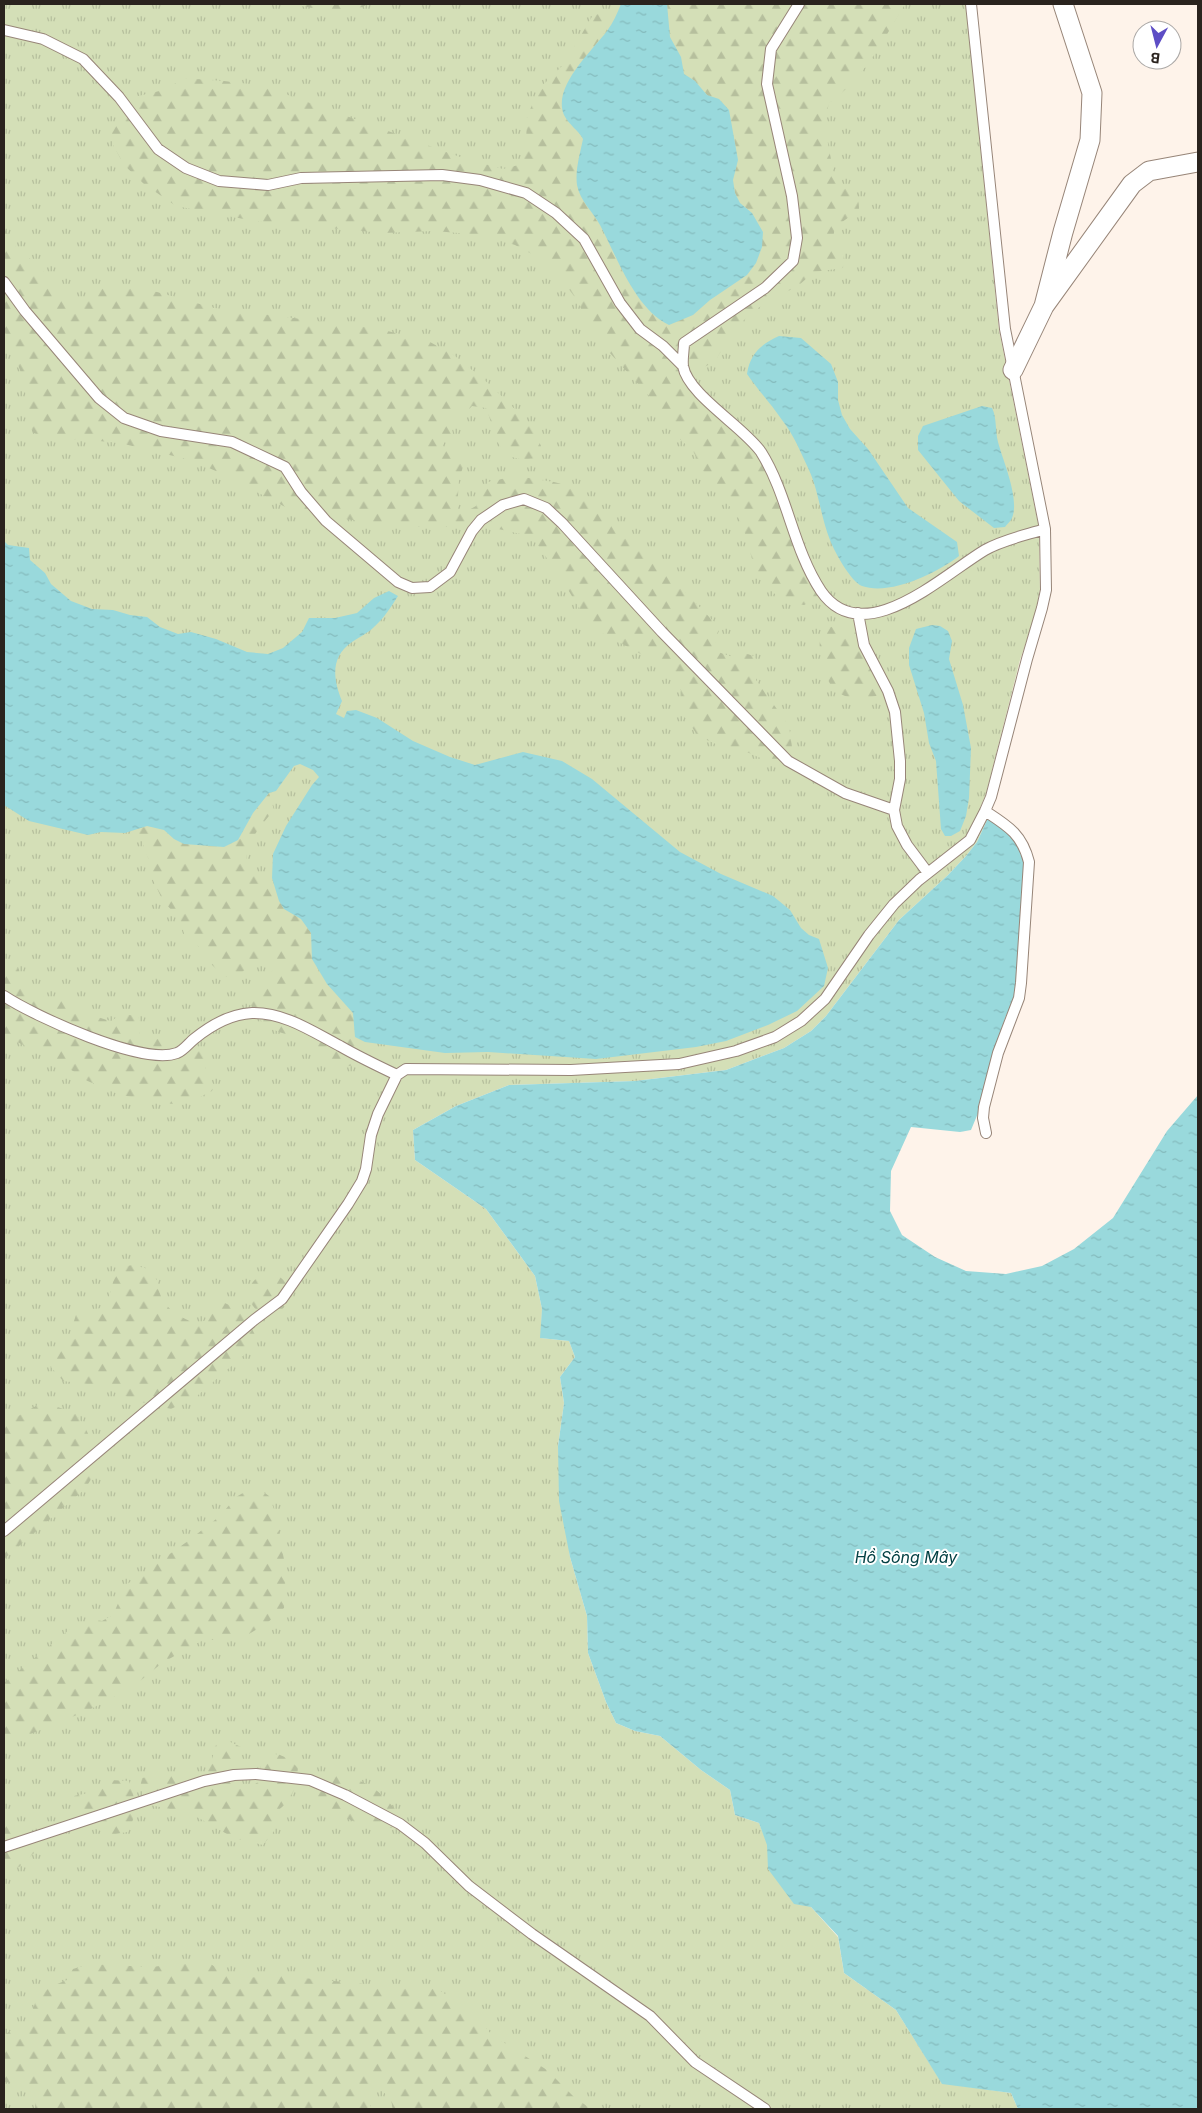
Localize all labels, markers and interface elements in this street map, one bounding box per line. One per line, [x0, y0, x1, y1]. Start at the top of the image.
north arrow [1132, 20, 1182, 70]
text: B [1150, 49, 1161, 67]
water label: Hồ Sông Mây [855, 1547, 958, 1567]

